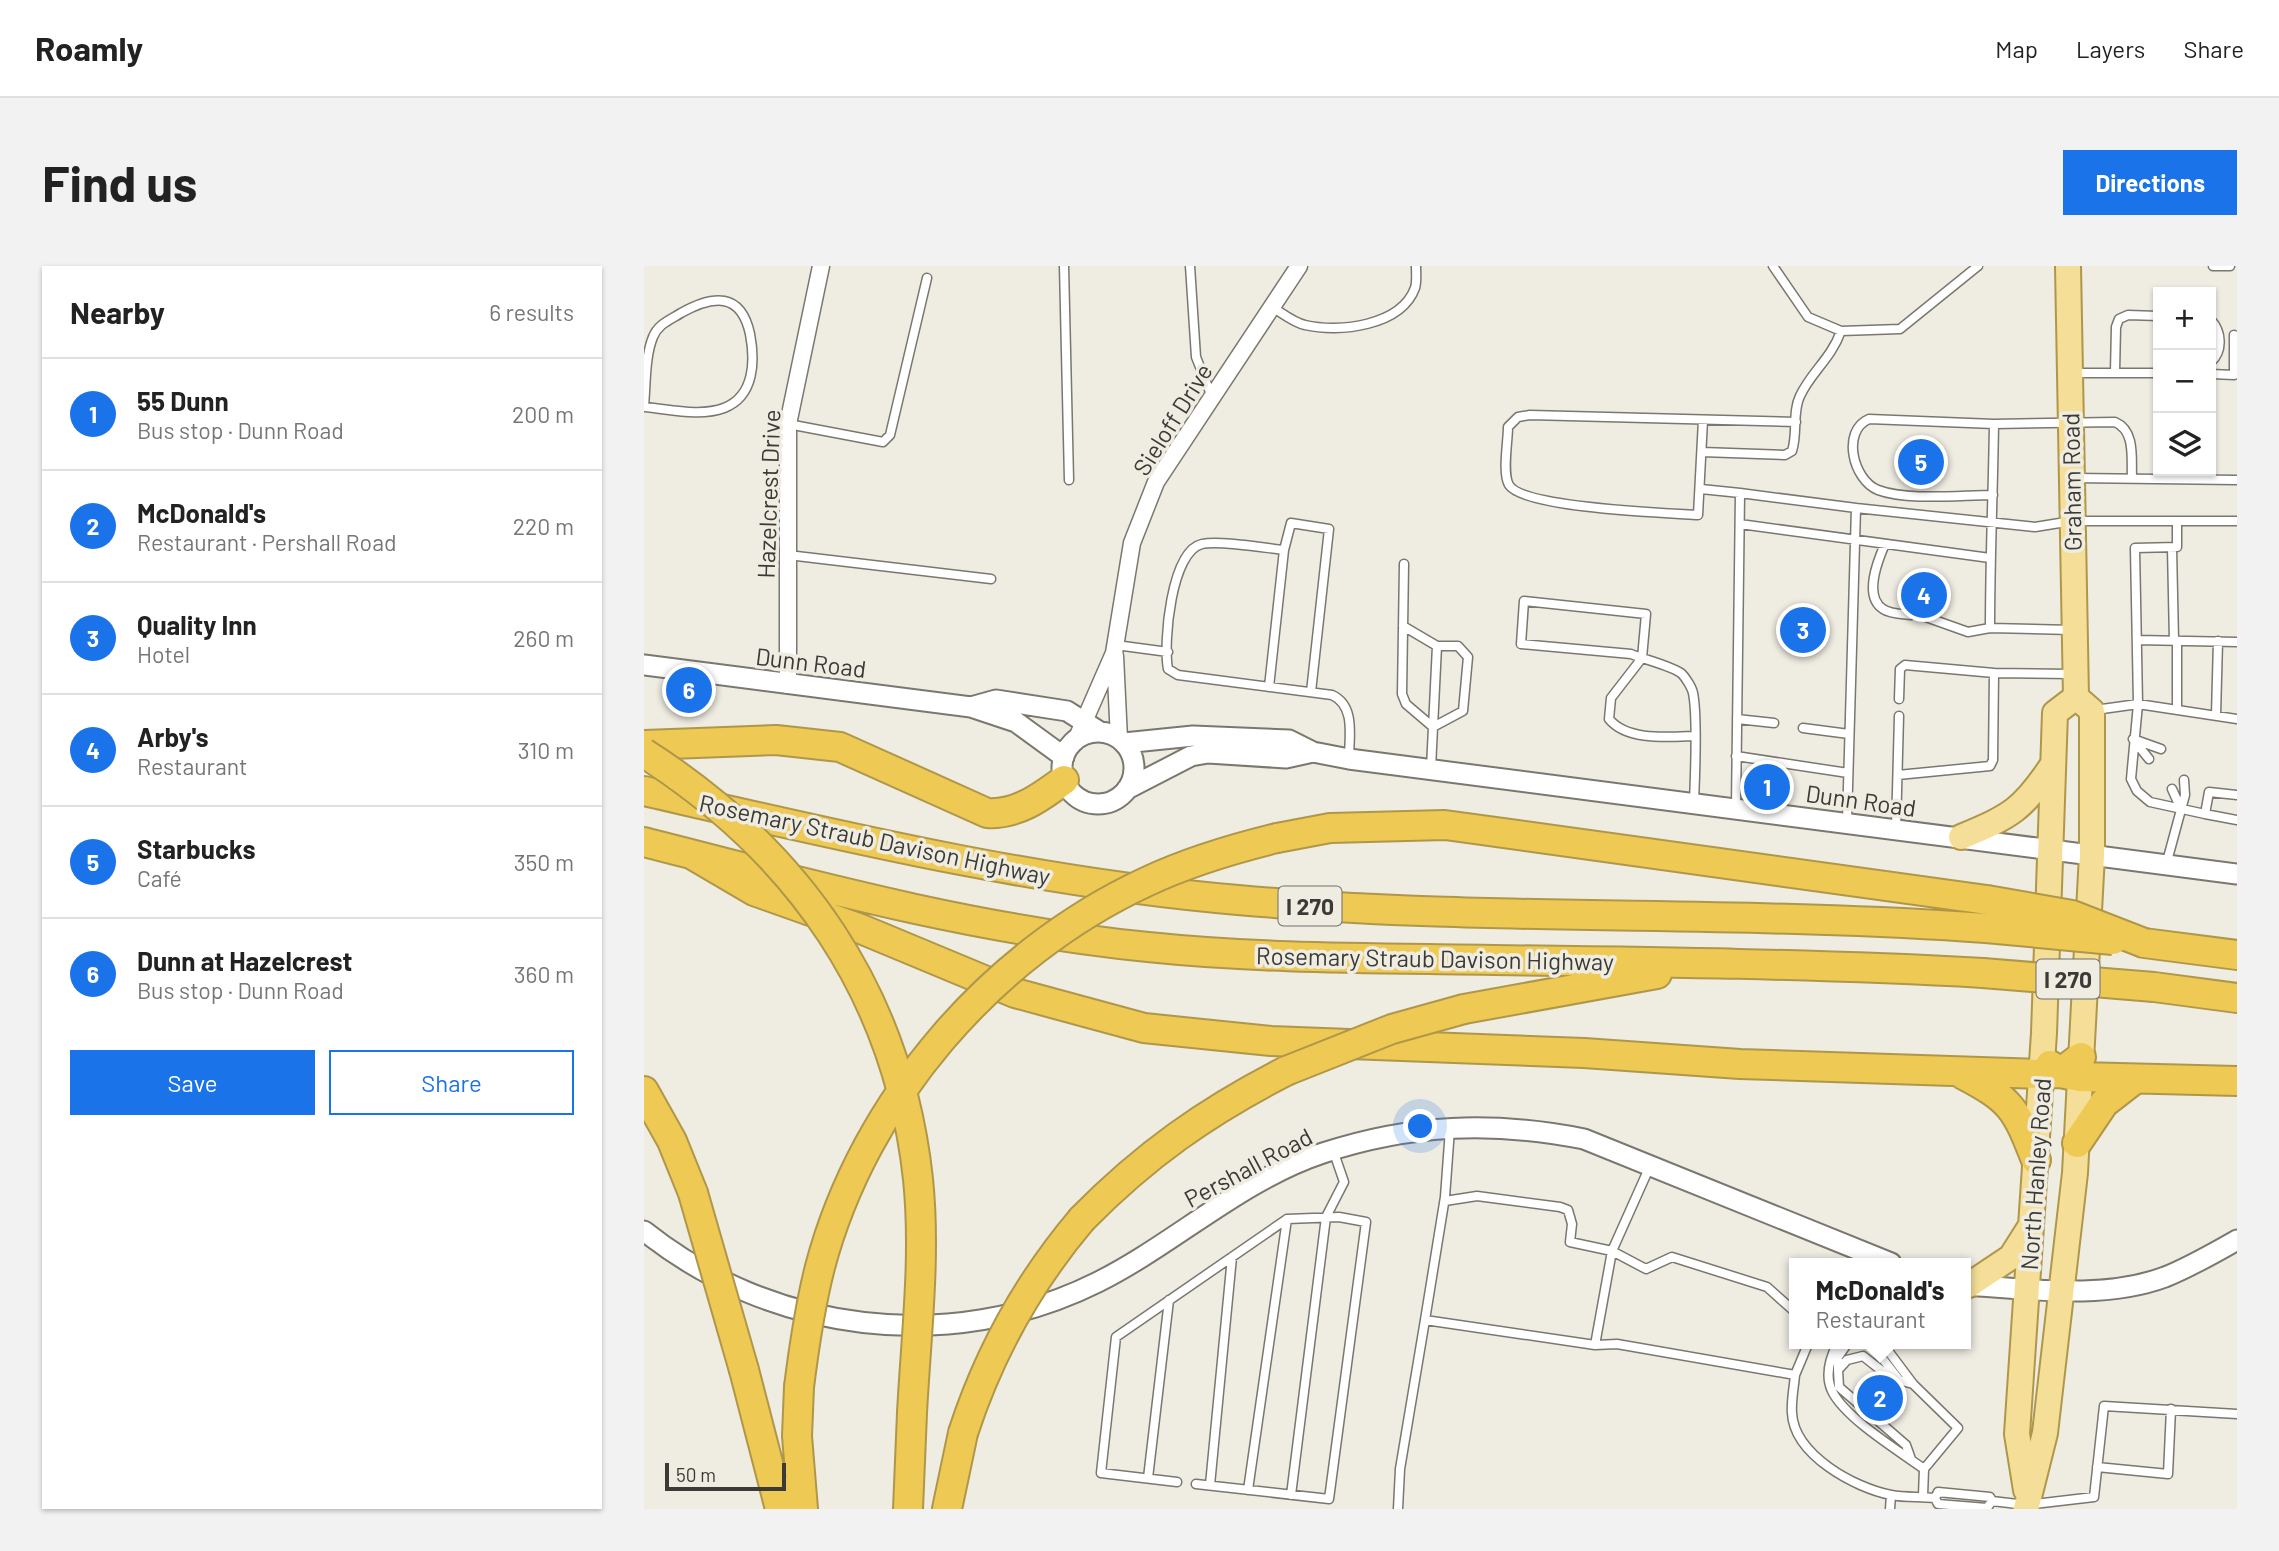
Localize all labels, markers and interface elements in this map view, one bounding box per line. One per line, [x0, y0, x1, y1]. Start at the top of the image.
text: Roamly [35, 28, 143, 68]
text: Map [1995, 34, 2038, 63]
text: Layers [2076, 34, 2145, 63]
text: Share [2183, 34, 2244, 63]
button: Directions [2063, 150, 2237, 215]
text: Find us [42, 153, 197, 212]
map controls [2153, 287, 2216, 476]
button: + [2153, 287, 2216, 350]
text: Nearby [70, 294, 165, 330]
text: 6 results [489, 298, 574, 326]
button: − [2153, 350, 2216, 413]
street label: Sieloff Drive [1126, 358, 1218, 480]
text: 55 Dunn [137, 385, 229, 416]
text: 1 [89, 400, 97, 428]
text: 200 m [512, 400, 574, 428]
street label: Hazelcrest Drive [751, 409, 785, 579]
street label: Graham Road [2055, 412, 2087, 552]
button: layers [2153, 413, 2216, 476]
text: Bus stop · Dunn Road [137, 416, 344, 444]
pin: 5 [1898, 436, 1944, 488]
text: McDonald's [137, 497, 266, 528]
text: 2 [87, 512, 99, 540]
text: 220 m [513, 512, 574, 540]
text: Restaurant · Pershall Road [137, 528, 396, 556]
pin: 4 [1901, 569, 1947, 621]
pin: 3 [1780, 604, 1826, 656]
text: Quality Inn [137, 609, 257, 640]
text: 3 [87, 624, 99, 652]
text: 260 m [513, 624, 574, 652]
text: Hotel [137, 640, 190, 668]
street label: Dunn Road [754, 641, 868, 683]
pin: 6 [666, 664, 712, 716]
text: Arby's [137, 721, 208, 752]
text: 4 [86, 736, 100, 764]
text: 310 m [518, 736, 574, 764]
text: Restaurant [137, 752, 247, 780]
pin: 1 [1744, 761, 1790, 813]
street label: Dunn Road [1804, 778, 1918, 822]
street label: Rosemary Straub Davison Highway [697, 788, 1053, 890]
text: Starbucks [137, 833, 256, 864]
text: 5 [87, 848, 99, 876]
text: 350 m [514, 848, 574, 876]
text: Café [137, 864, 182, 892]
road number: I 270 [1278, 886, 1342, 926]
street label: Rosemary Straub Davison Highway [1256, 940, 1614, 976]
text: Dunn at Hazelcrest [137, 945, 352, 976]
text: 6 [87, 960, 99, 988]
text: 360 m [514, 960, 574, 988]
road number: I 270 [2036, 960, 2100, 999]
text: Bus stop · Dunn Road [137, 976, 344, 1004]
button: Save [70, 1050, 315, 1115]
button: Share [329, 1050, 574, 1115]
street label: North Hanley Road [2014, 1077, 2056, 1271]
your location [1403, 1109, 1437, 1143]
street label: Pershall Road [1179, 1121, 1317, 1213]
popup [1789, 1258, 1971, 1349]
text: McDonald's [1816, 1274, 1944, 1305]
text: Restaurant [1816, 1305, 1926, 1333]
pin: 2 [1857, 1372, 1903, 1424]
scale bar [665, 1460, 786, 1492]
text: 50 m [676, 1463, 716, 1486]

